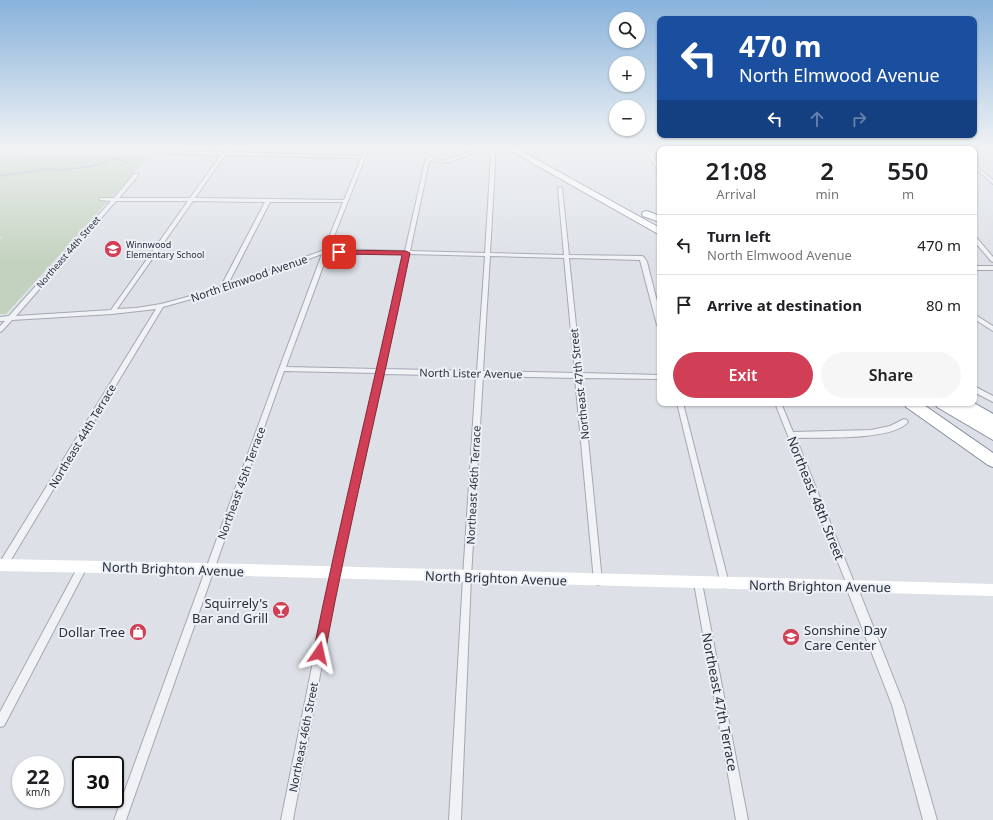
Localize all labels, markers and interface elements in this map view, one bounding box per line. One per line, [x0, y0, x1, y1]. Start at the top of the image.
map controls [609, 12, 645, 136]
button: search [609, 12, 645, 48]
text: 470 m [739, 27, 822, 65]
icon: left [673, 32, 725, 84]
button: + [609, 56, 645, 92]
text: North Elmwood Avenue [739, 63, 940, 87]
button: − [609, 100, 645, 136]
icon: left [764, 108, 786, 130]
icon: ahead [806, 108, 828, 130]
icon: right [848, 108, 870, 130]
text: 21:08 [705, 154, 767, 187]
text: 2 [820, 154, 834, 187]
text: 550 [887, 154, 929, 187]
text: Arrival [716, 185, 756, 203]
text: min [815, 185, 839, 203]
text: m [902, 185, 914, 203]
street label: Northeast 44th Street [33, 213, 103, 291]
text: Turn left [707, 226, 771, 246]
icon: left [673, 234, 695, 256]
pin [322, 235, 356, 269]
text: 470 m [917, 235, 961, 255]
place label: Winnwood Elementary School [126, 238, 204, 261]
school or university icon: Winnwood Elementary School [103, 239, 123, 259]
icon: arrive [328, 241, 350, 263]
text: North Elmwood Avenue [707, 246, 852, 264]
street label: North Elmwood Avenue [189, 251, 309, 305]
icon: arrive [673, 294, 695, 316]
text: Arrive at destination [707, 295, 862, 315]
text: 80 m [926, 295, 961, 315]
street label: Northeast 47th Street [566, 328, 592, 440]
button: Exit [673, 352, 813, 398]
button: Share [821, 352, 961, 398]
street label: North Lister Avenue [419, 365, 523, 381]
street label: Northeast 44th Terrace [45, 381, 119, 491]
street label: Northeast 45th Terrace [214, 424, 268, 542]
street label: Northeast 46th Terrace [462, 425, 484, 545]
street label: Northeast 48th Street [783, 433, 849, 563]
street label: North Brighton Avenue [102, 558, 244, 580]
street label: North Brighton Avenue [425, 567, 567, 589]
street label: North Brighton Avenue [749, 576, 891, 596]
place label: Squirrely's Bar and Grill [192, 594, 268, 627]
bar icon: Squirrely's Bar and Grill [271, 600, 291, 620]
place label: Sonshine Day Care Center [804, 621, 887, 654]
shop icon: Dollar Tree [128, 622, 148, 642]
place label: Dollar Tree [59, 623, 125, 641]
school or university icon: Sonshine Day Care Center [781, 627, 801, 647]
street label: Northeast 47th Terrace [698, 631, 742, 773]
position arrow [298, 632, 340, 674]
street label: Northeast 46th Street [285, 681, 321, 793]
speed limit sign: 30 [72, 756, 124, 808]
text: 22 [27, 763, 49, 790]
text: km/h [26, 785, 50, 799]

